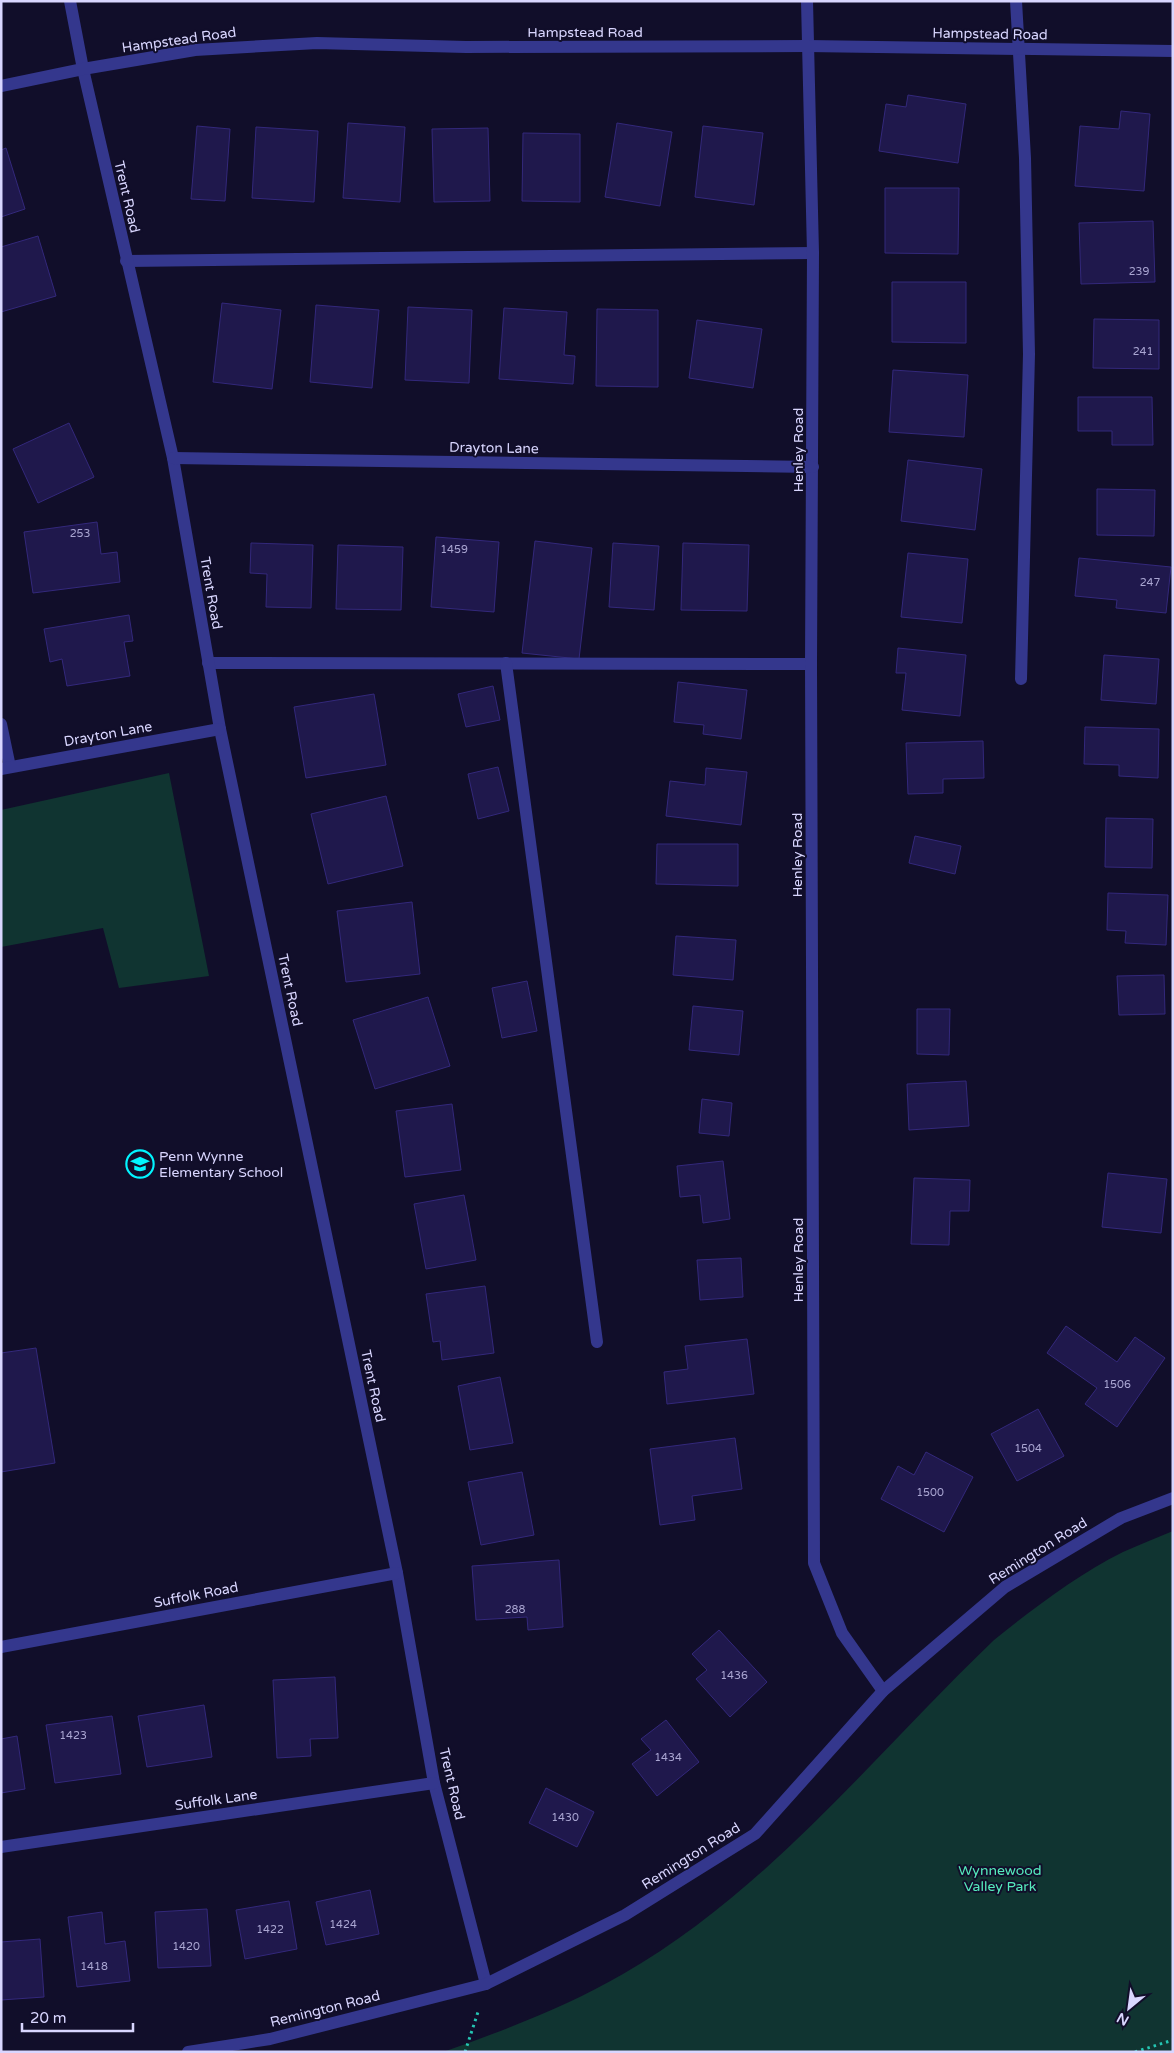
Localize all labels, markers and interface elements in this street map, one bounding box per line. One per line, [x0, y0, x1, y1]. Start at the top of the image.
street label: Hampstead Road [121, 24, 237, 56]
street label: Hampstead Road [527, 24, 643, 41]
street label: Hampstead Road [932, 24, 1048, 44]
street label: Trent Road [110, 159, 144, 235]
house number: 239 [1129, 265, 1149, 278]
house number: 241 [1133, 345, 1153, 358]
street label: Henley Road [790, 408, 807, 492]
street label: Drayton Lane [449, 439, 539, 457]
house number: 253 [70, 527, 90, 540]
house number: 1459 [440, 543, 468, 556]
street label: Trent Road [196, 555, 226, 631]
house number: 247 [1140, 576, 1160, 589]
street label: Drayton Lane [62, 718, 154, 750]
street label: Henley Road [789, 813, 806, 897]
street label: Trent Road [274, 952, 306, 1028]
place label: Penn Wynne Elementary School [159, 1148, 283, 1181]
school or university icon: Penn Wynne Elementary School [125, 1149, 155, 1179]
street label: Henley Road [790, 1218, 807, 1302]
street label: Trent Road [357, 1348, 389, 1424]
house number: 1506 [1103, 1378, 1131, 1391]
house number: 1504 [1014, 1442, 1042, 1455]
house number: 1500 [916, 1486, 944, 1499]
street label: Remington Road [986, 1514, 1090, 1588]
street label: Suffolk Road [152, 1578, 240, 1612]
house number: 288 [505, 1603, 525, 1616]
house number: 1436 [720, 1669, 748, 1682]
house number: 1423 [59, 1729, 87, 1742]
street label: Trent Road [435, 1746, 469, 1822]
house number: 1434 [654, 1751, 682, 1764]
street label: Suffolk Lane [174, 1786, 258, 1814]
house number: 1430 [551, 1811, 579, 1824]
street label: Remington Road [639, 1819, 743, 1893]
park label: Wynnewood Valley Park [958, 1862, 1042, 1895]
house number: 1424 [329, 1918, 357, 1931]
house number: 1422 [256, 1923, 284, 1936]
house number: 1420 [172, 1940, 200, 1953]
house number: 1418 [80, 1960, 108, 1973]
north arrow [1104, 1983, 1154, 2033]
street label: Remington Road [268, 1987, 382, 2031]
scale bar [22, 2000, 134, 2032]
text: 20 m [30, 2009, 67, 2027]
text: N [1114, 2009, 1132, 2029]

